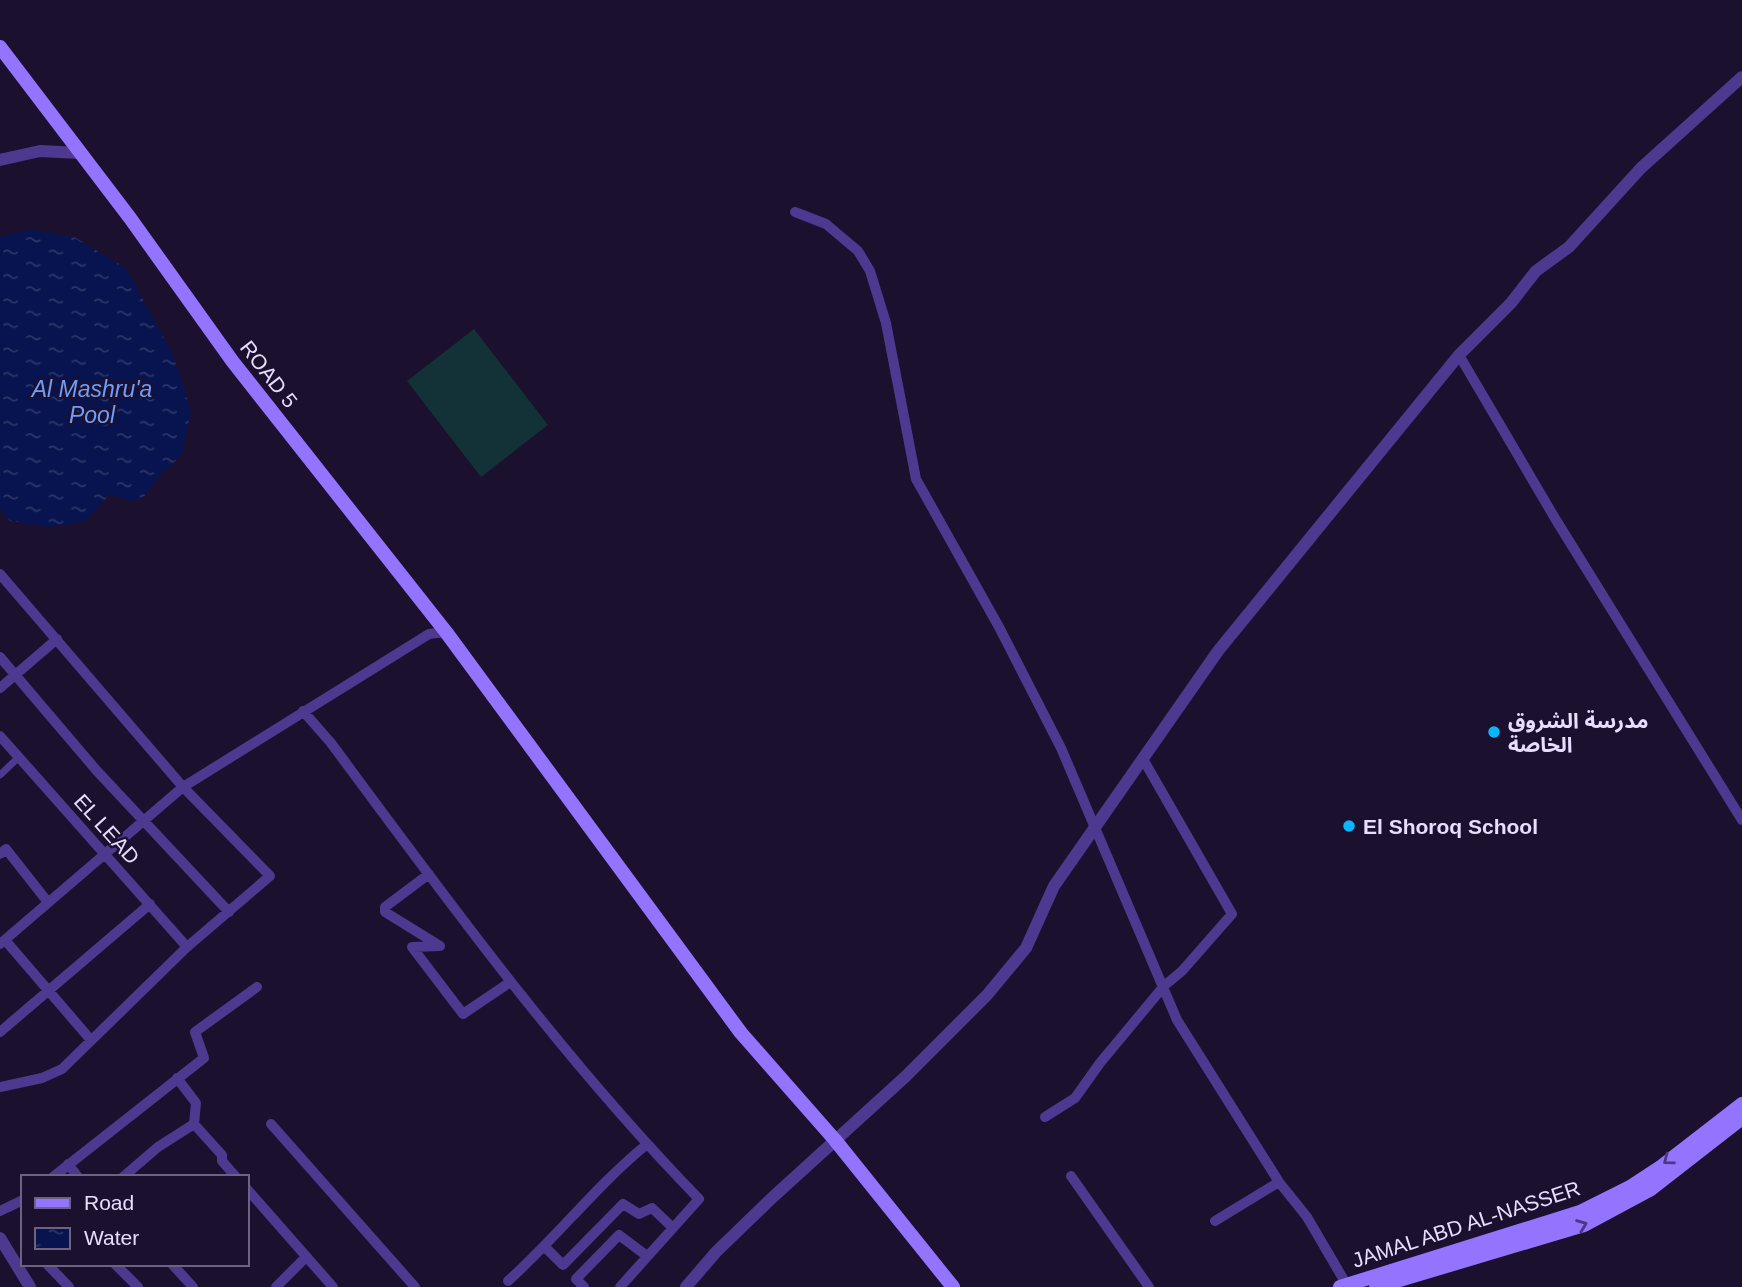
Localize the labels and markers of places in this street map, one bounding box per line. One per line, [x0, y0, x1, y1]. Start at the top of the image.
place label: مدرسة الشروق الخاصة [1508, 709, 1648, 756]
marker: مدرسة الشروق الخاصة [1486, 724, 1502, 740]
place label: El Shoroq School [1363, 815, 1538, 838]
marker: El Shoroq School [1341, 818, 1357, 834]

